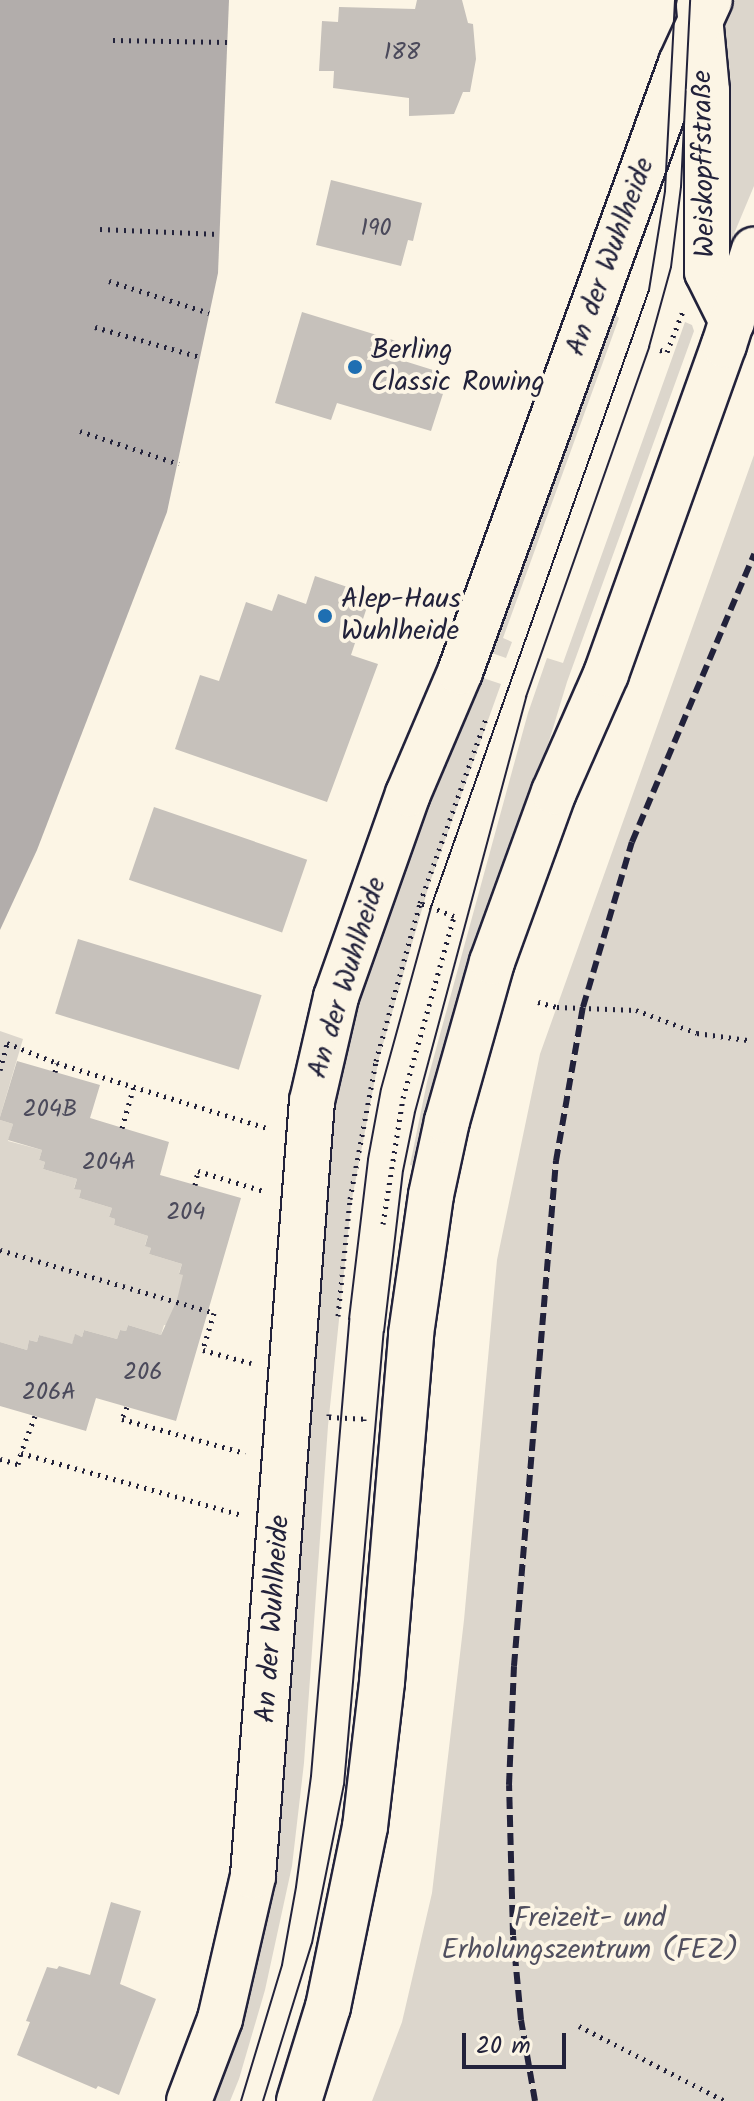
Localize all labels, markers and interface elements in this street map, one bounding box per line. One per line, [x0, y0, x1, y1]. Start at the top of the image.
house number: 188 [384, 39, 420, 67]
street label: Weiskopffstraße [687, 70, 723, 258]
street label: An der Wuhlheide [560, 153, 662, 361]
house number: 190 [360, 215, 392, 243]
place label: Berling Classic Rowing [371, 334, 545, 400]
marker: Berling Classic Rowing [346, 358, 364, 376]
place label: Alep-Haus Wuhlheide [341, 583, 461, 649]
marker: Alep-Haus Wuhlheide [316, 607, 334, 625]
street label: An der Wuhlheide [301, 873, 395, 1083]
house number: 204B [23, 1096, 77, 1124]
house number: 204A [82, 1149, 136, 1177]
house number: 204 [166, 1199, 206, 1227]
house number: 206 [123, 1359, 163, 1387]
house number: 206A [22, 1379, 76, 1407]
street label: An der Wuhlheide [250, 1514, 298, 1724]
park label: Freizeit- und Erholungszentrum (FEZ) [442, 1902, 738, 1968]
scale bar [466, 2017, 570, 2067]
text: 20 m [476, 2027, 531, 2066]

